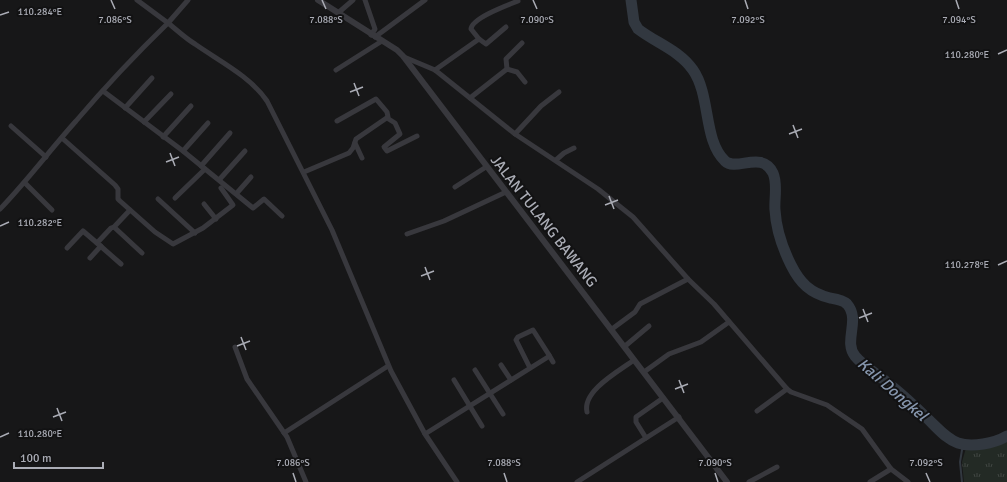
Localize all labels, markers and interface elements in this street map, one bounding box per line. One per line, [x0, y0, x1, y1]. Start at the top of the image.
text: 110.284°E [18, 6, 63, 18]
text: 7.086°S [98, 14, 132, 26]
text: 7.088°S [309, 14, 343, 26]
text: 7.090°S [520, 14, 554, 26]
text: 7.092°S [731, 14, 765, 26]
text: 7.094°S [942, 14, 976, 26]
text: 110.280°E [945, 49, 990, 61]
street label: JALAN TULANG BAWANG [487, 151, 601, 291]
text: 110.282°E [18, 217, 63, 229]
text: 110.278°E [945, 259, 990, 271]
water label: Kali Dongkel [853, 354, 932, 426]
text: 110.280°E [18, 428, 63, 440]
scale bar [14, 444, 103, 470]
text: 100 m [20, 451, 52, 466]
text: 7.086°S [276, 457, 310, 469]
text: 7.088°S [487, 457, 521, 469]
text: 7.090°S [698, 457, 732, 469]
text: 7.092°S [909, 457, 943, 469]

